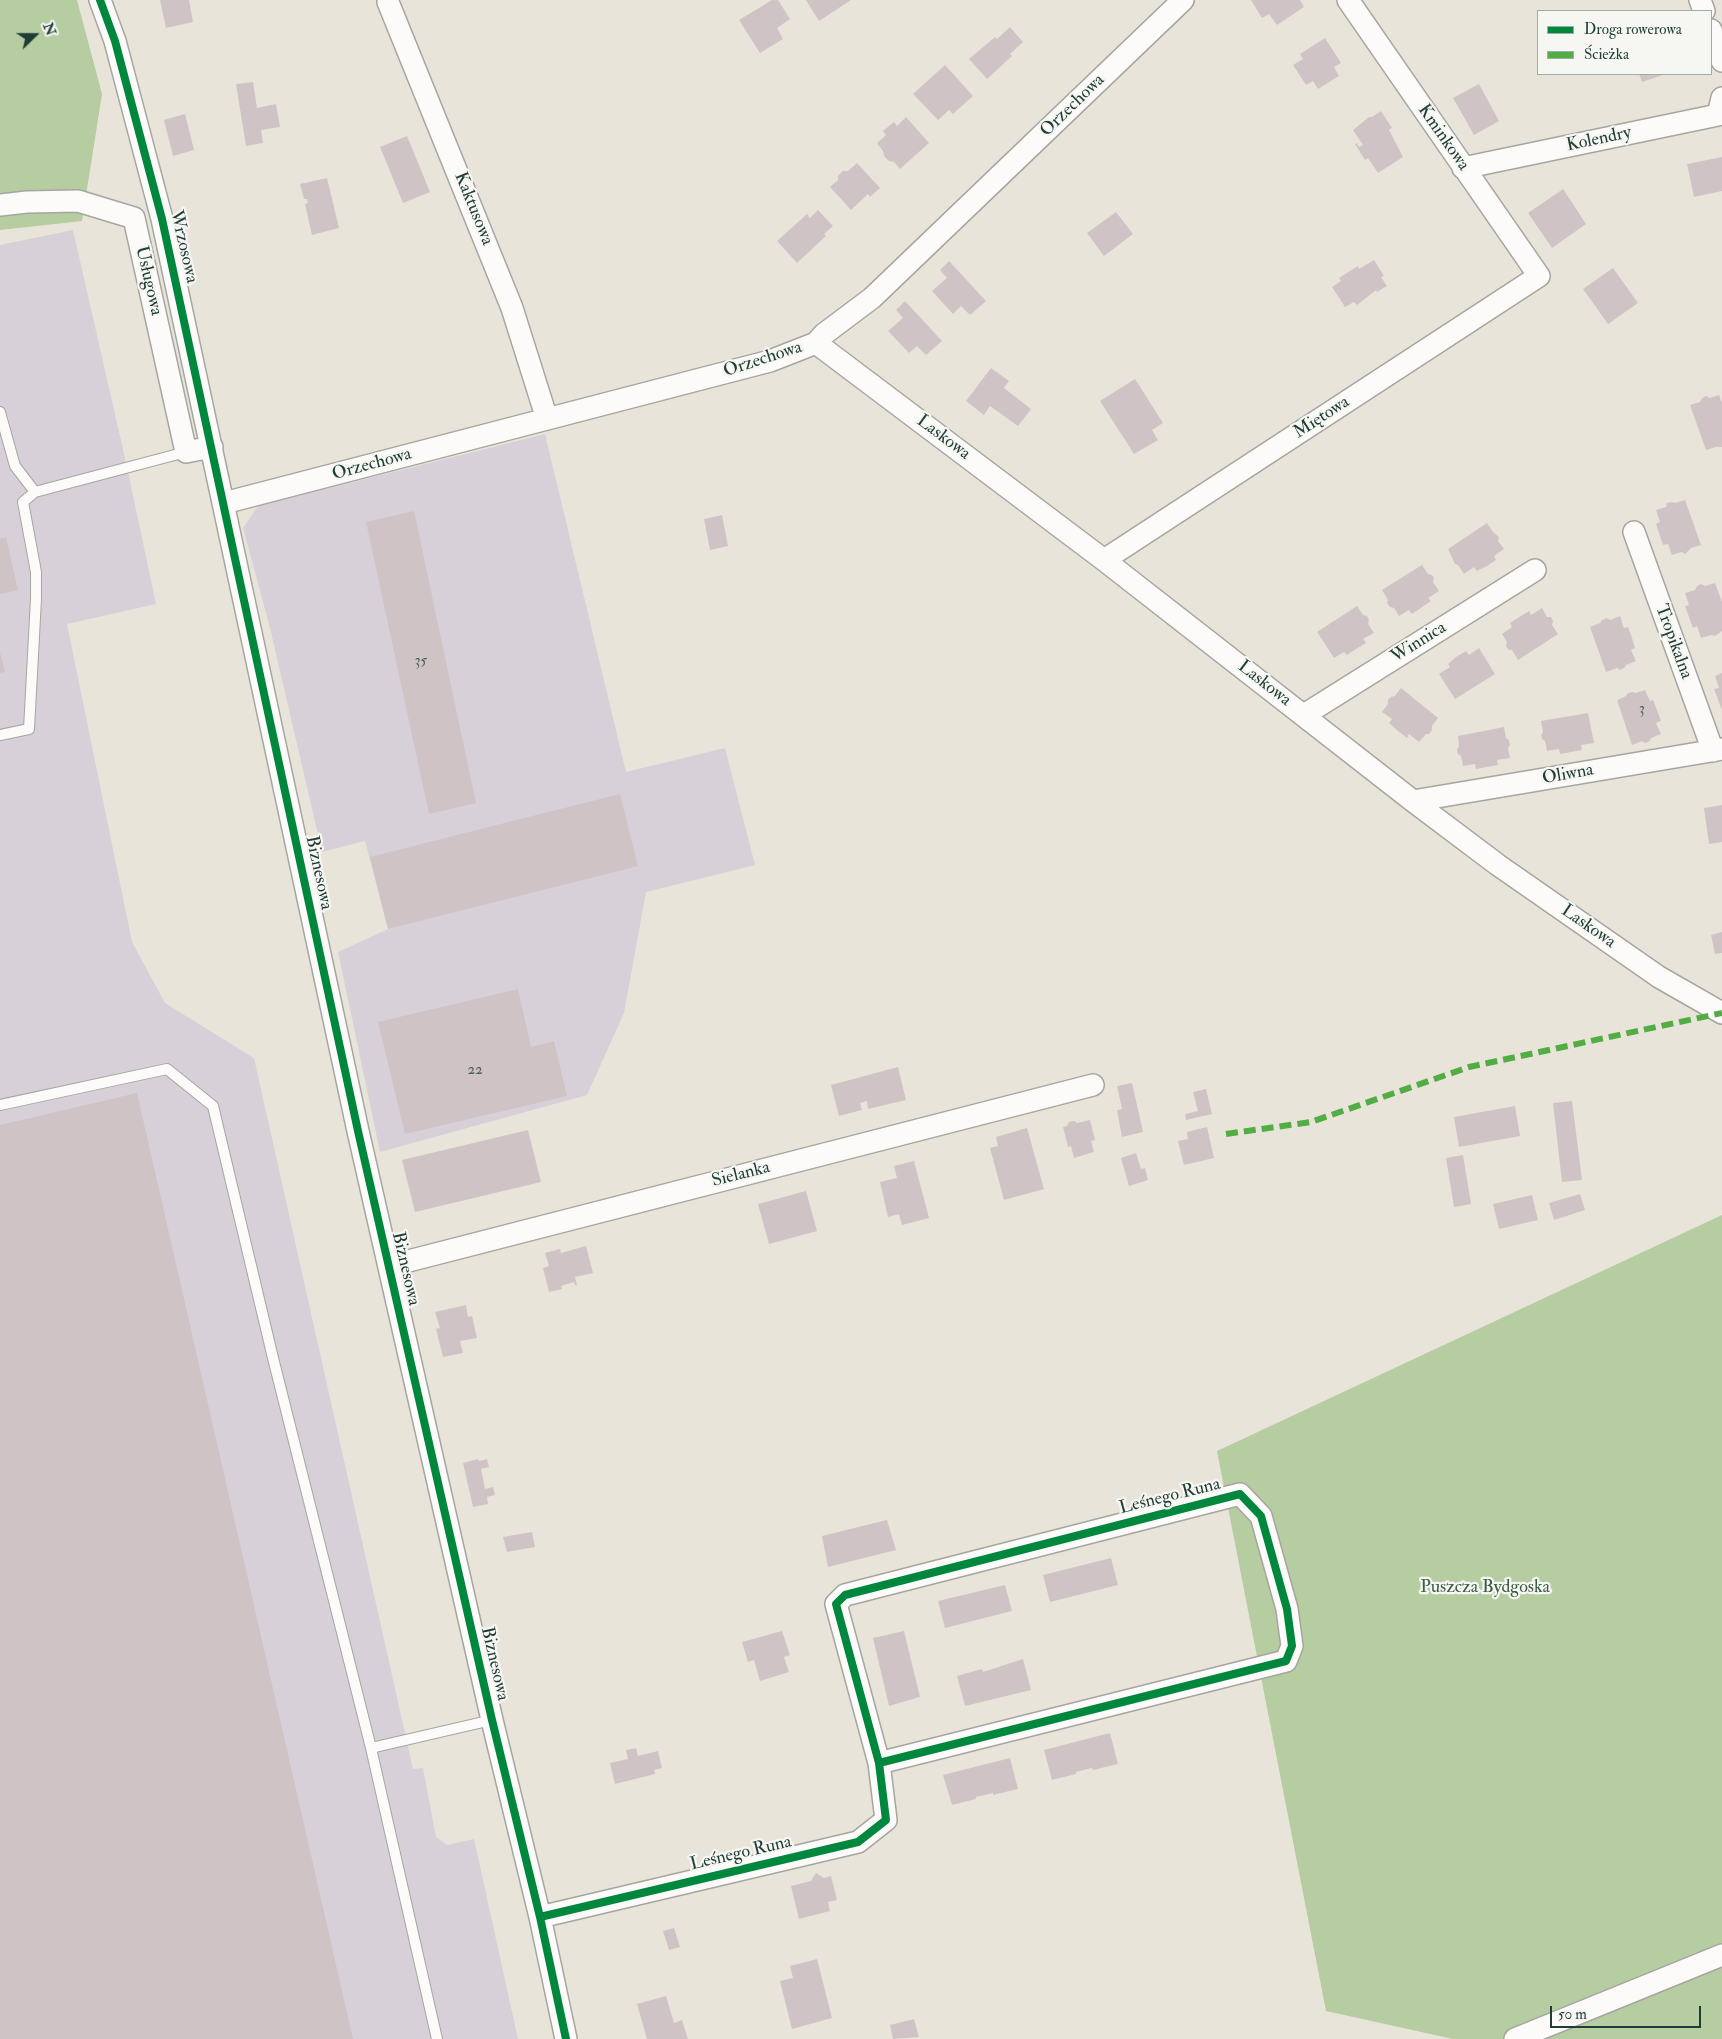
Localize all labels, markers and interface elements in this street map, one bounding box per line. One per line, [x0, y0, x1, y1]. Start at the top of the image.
north arrow [10, 10, 60, 60]
legend [1537, 10, 1712, 75]
text: N [39, 20, 60, 38]
text: Droga rowerowa [1584, 20, 1682, 39]
text: Ścieżka [1584, 45, 1629, 64]
street label: Orzechowa [1036, 70, 1110, 142]
street label: Kminkowa [1412, 101, 1474, 175]
street label: Kolendry [1565, 123, 1633, 157]
street label: Kaktusowa [449, 169, 497, 249]
street label: Wrzosowa [164, 208, 202, 286]
street label: Usługowa [130, 244, 166, 318]
street label: Orzechowa [721, 337, 805, 383]
street label: Miętowa [1290, 392, 1354, 444]
street label: Laskowa [912, 411, 974, 465]
street label: Orzechowa [330, 444, 414, 486]
street label: Tropikalna [1650, 602, 1696, 682]
street label: Winnica [1387, 618, 1451, 668]
house number: 35 [415, 653, 427, 671]
street label: Laskowa [1233, 656, 1295, 712]
house number: 3 [1639, 701, 1645, 719]
street label: Oliwna [1541, 760, 1595, 790]
street label: Biznesowa [300, 834, 336, 912]
street label: Laskowa [1556, 900, 1620, 954]
house number: 22 [467, 1062, 483, 1080]
street label: Sielanka [710, 1157, 772, 1193]
street label: Biznesowa [386, 1230, 424, 1308]
street label: Leśnego Runa [1117, 1474, 1223, 1520]
park label: Puszcza Bydgoska [1420, 1577, 1550, 1599]
street label: Biznesowa [475, 1625, 513, 1703]
street label: Leśnego Runa [688, 1832, 794, 1876]
scale bar [1552, 1996, 1703, 2028]
text: 50 m [1558, 2005, 1587, 2024]

